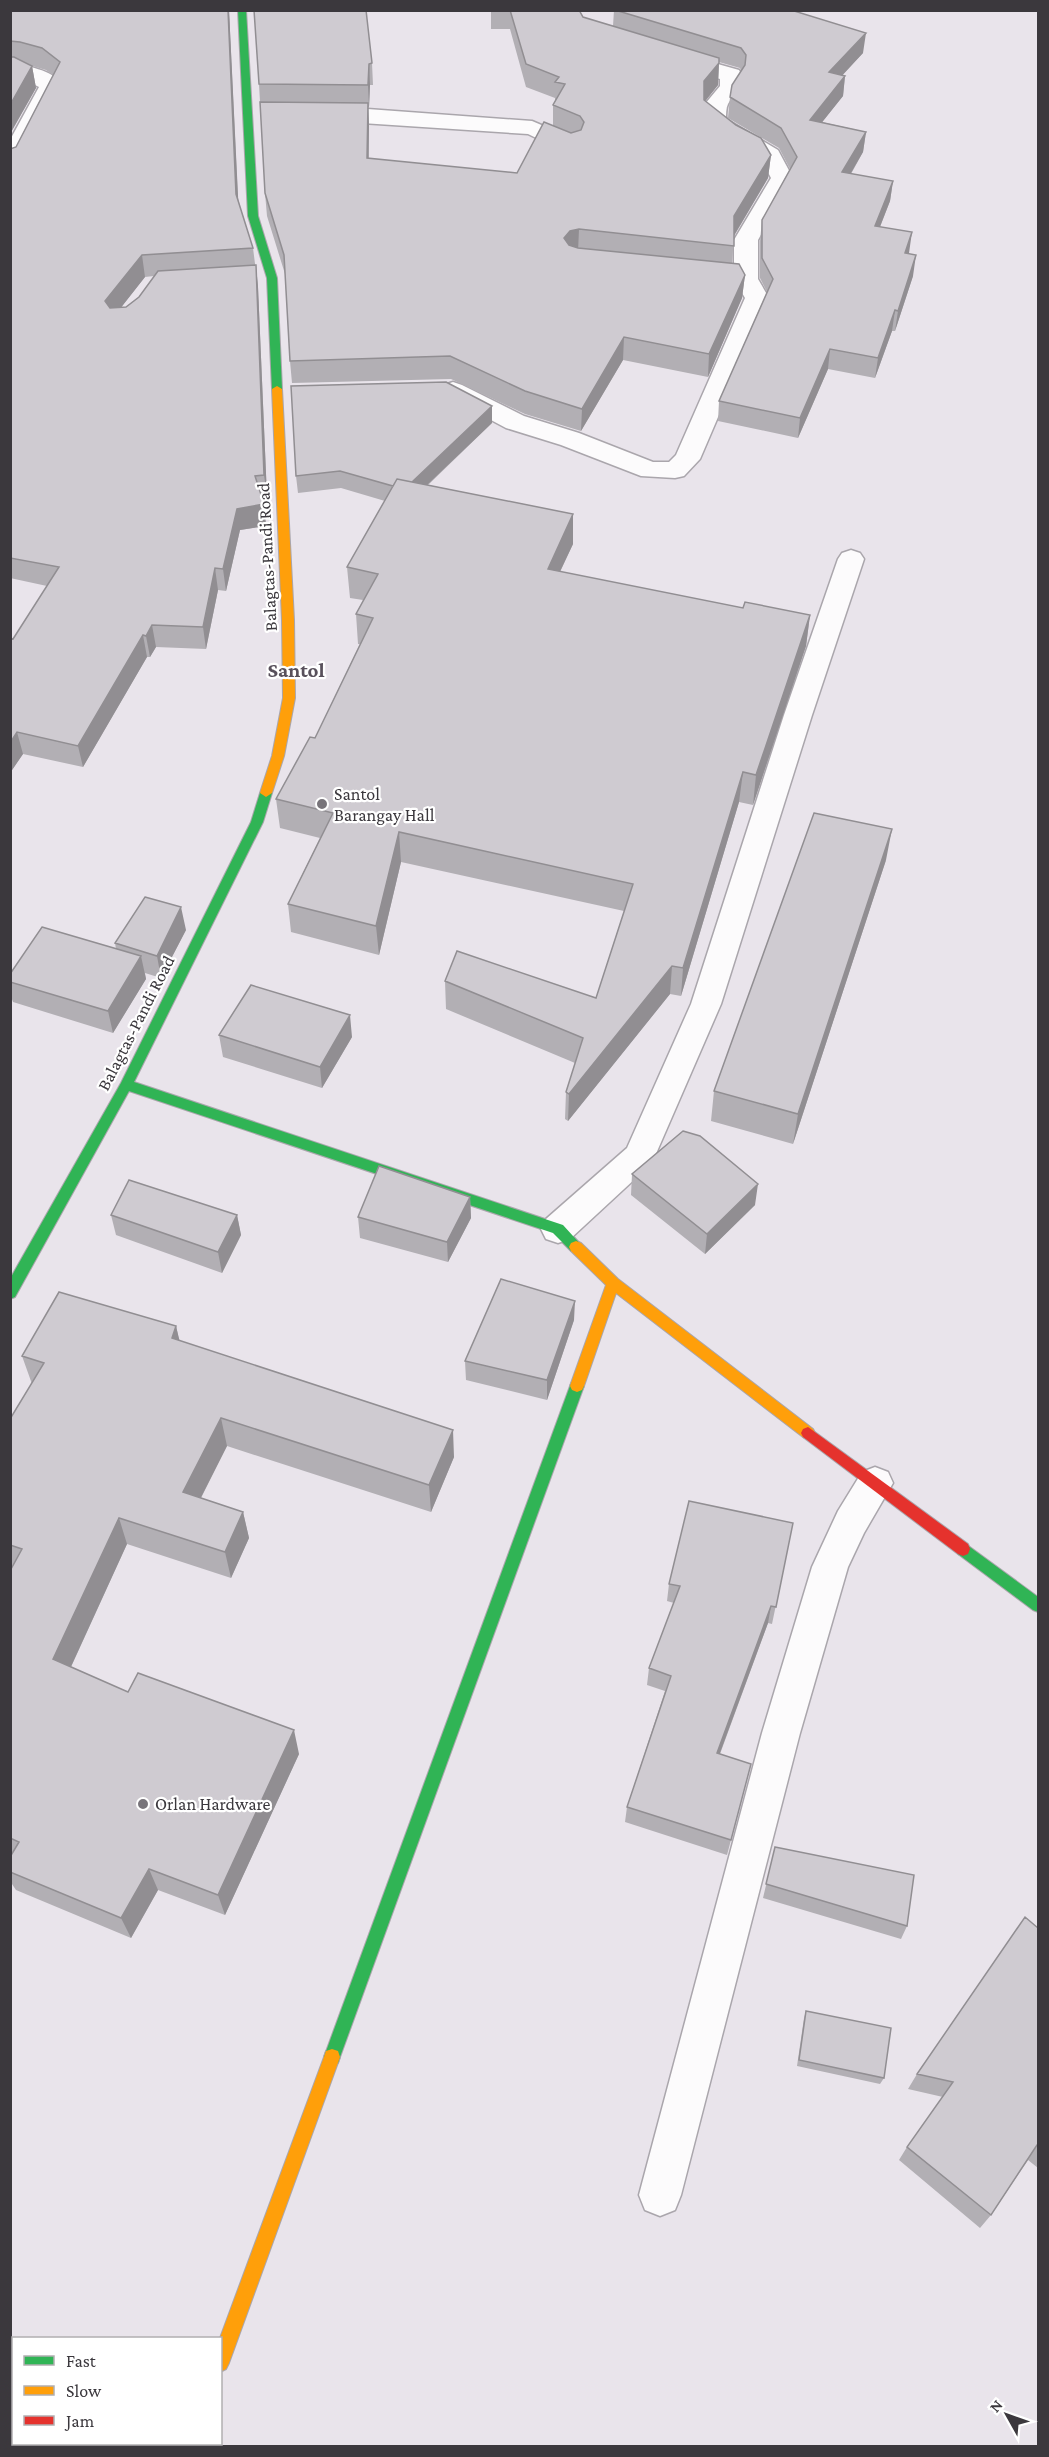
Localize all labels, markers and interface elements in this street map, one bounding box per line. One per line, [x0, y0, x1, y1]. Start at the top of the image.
street label: Balagtas-Pandi Road [253, 482, 281, 632]
district label: Santol [267, 658, 325, 682]
place label: Santol Barangay Hall [334, 784, 435, 825]
marker: Santol Barangay Hall [315, 797, 329, 811]
street label: Balagtas-Pandi Road [93, 952, 179, 1094]
place label: Orlan Hardware [155, 1794, 271, 1814]
marker: Orlan Hardware [136, 1797, 150, 1811]
legend [12, 2337, 222, 2445]
text: Fast [66, 2351, 97, 2371]
text: Slow [66, 2381, 102, 2401]
north arrow [977, 2385, 1037, 2445]
text: N [986, 2396, 1006, 2415]
text: Jam [64, 2411, 95, 2431]

